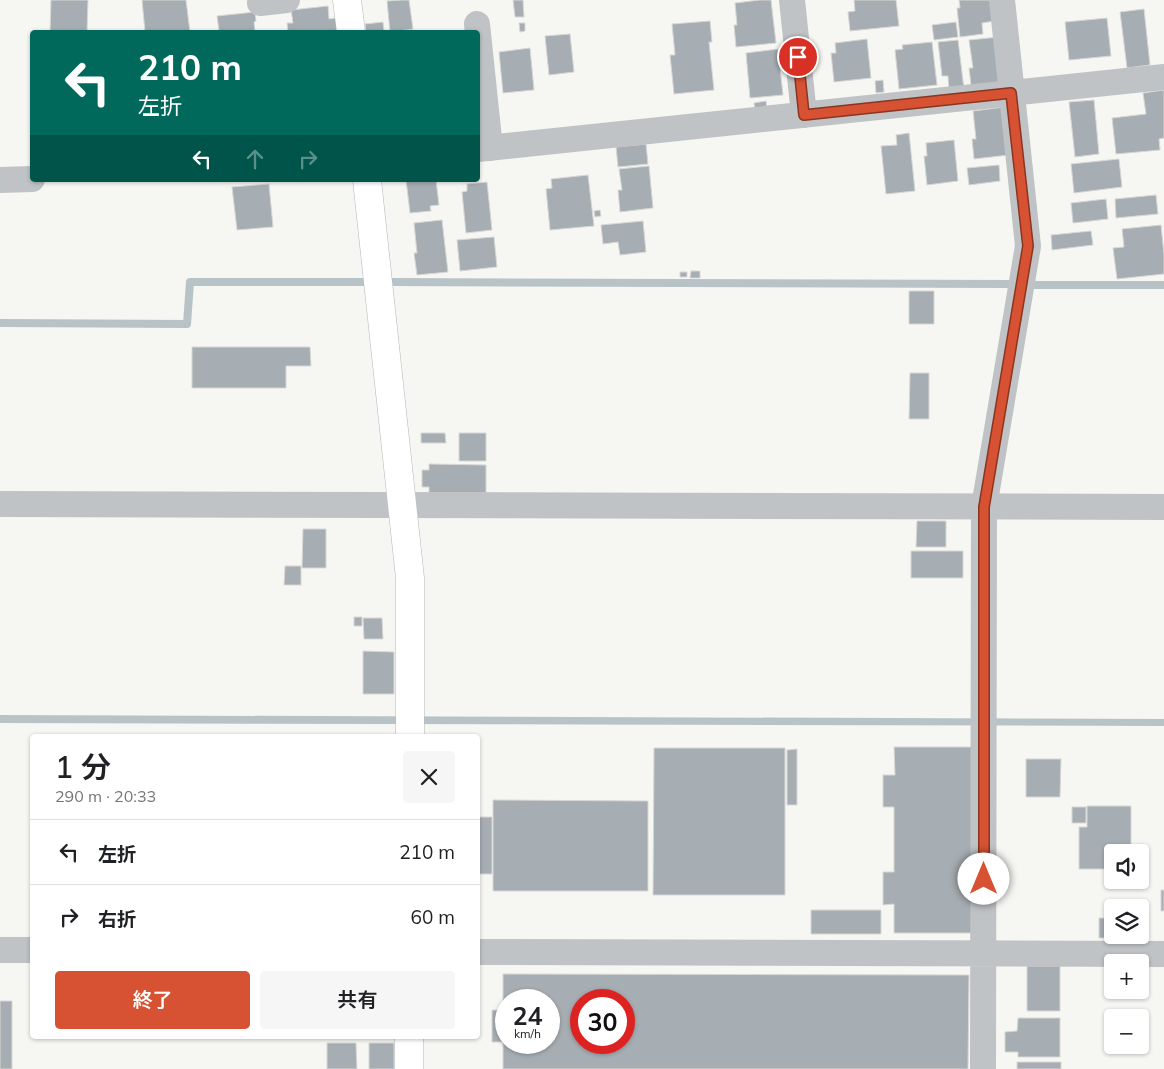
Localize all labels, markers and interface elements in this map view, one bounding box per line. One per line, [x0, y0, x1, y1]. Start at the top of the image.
pin [777, 36, 819, 78]
icon: arrive [784, 43, 812, 71]
text: 210 m [138, 45, 242, 89]
icon: left [55, 50, 120, 115]
text: 左折 [138, 92, 182, 120]
icon: left [188, 145, 216, 173]
icon: ahead [241, 145, 269, 173]
icon: right [294, 145, 322, 173]
text: 1 分 [55, 748, 111, 786]
button: close [403, 751, 455, 803]
text: 290 m · 20:33 [55, 786, 156, 806]
icon: left [55, 838, 83, 866]
text: 210 m [399, 840, 455, 864]
text: 左折 [98, 842, 136, 866]
map controls [1104, 844, 1149, 1054]
button: sound [1104, 844, 1149, 889]
position arrow [957, 852, 1009, 904]
button: layers [1104, 899, 1149, 944]
icon: right [55, 903, 83, 931]
text: 60 m [411, 905, 455, 929]
text: 右折 [98, 907, 136, 931]
button: + [1104, 954, 1149, 999]
button: 終了 [55, 971, 250, 1029]
button: 共有 [260, 971, 455, 1029]
speed limit sign: 30 [570, 989, 635, 1054]
text: 24 [512, 1000, 543, 1031]
button: − [1104, 1009, 1149, 1054]
text: km/h [514, 1026, 541, 1041]

